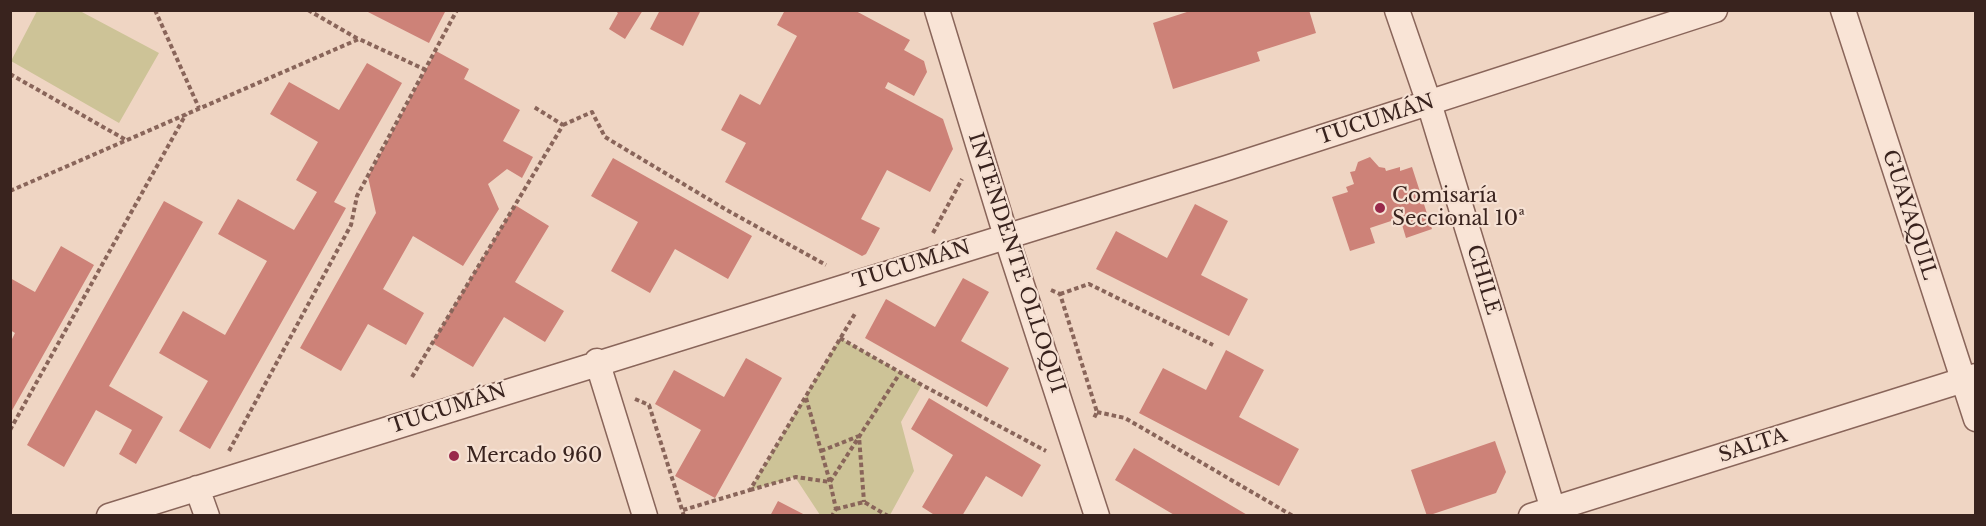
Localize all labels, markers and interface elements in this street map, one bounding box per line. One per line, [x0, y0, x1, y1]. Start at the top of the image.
street label: TUCUMÁN [1314, 90, 1438, 150]
street label: INTENDENTE OLLOQUI [963, 130, 1069, 396]
street label: GUAYAQUIL [1877, 147, 1941, 283]
place label: Comisaría Seccional 10ª [1392, 184, 1526, 231]
marker: Comisaría Seccional 10ª [1373, 201, 1387, 215]
street label: TUCUMÁN [850, 236, 974, 294]
street label: CHILE [1461, 242, 1505, 318]
street label: TUCUMÁN [386, 379, 510, 439]
street label: SALTA [1716, 424, 1790, 468]
place label: Mercado 960 [466, 444, 602, 468]
marker: Mercado 960 [447, 449, 461, 463]

